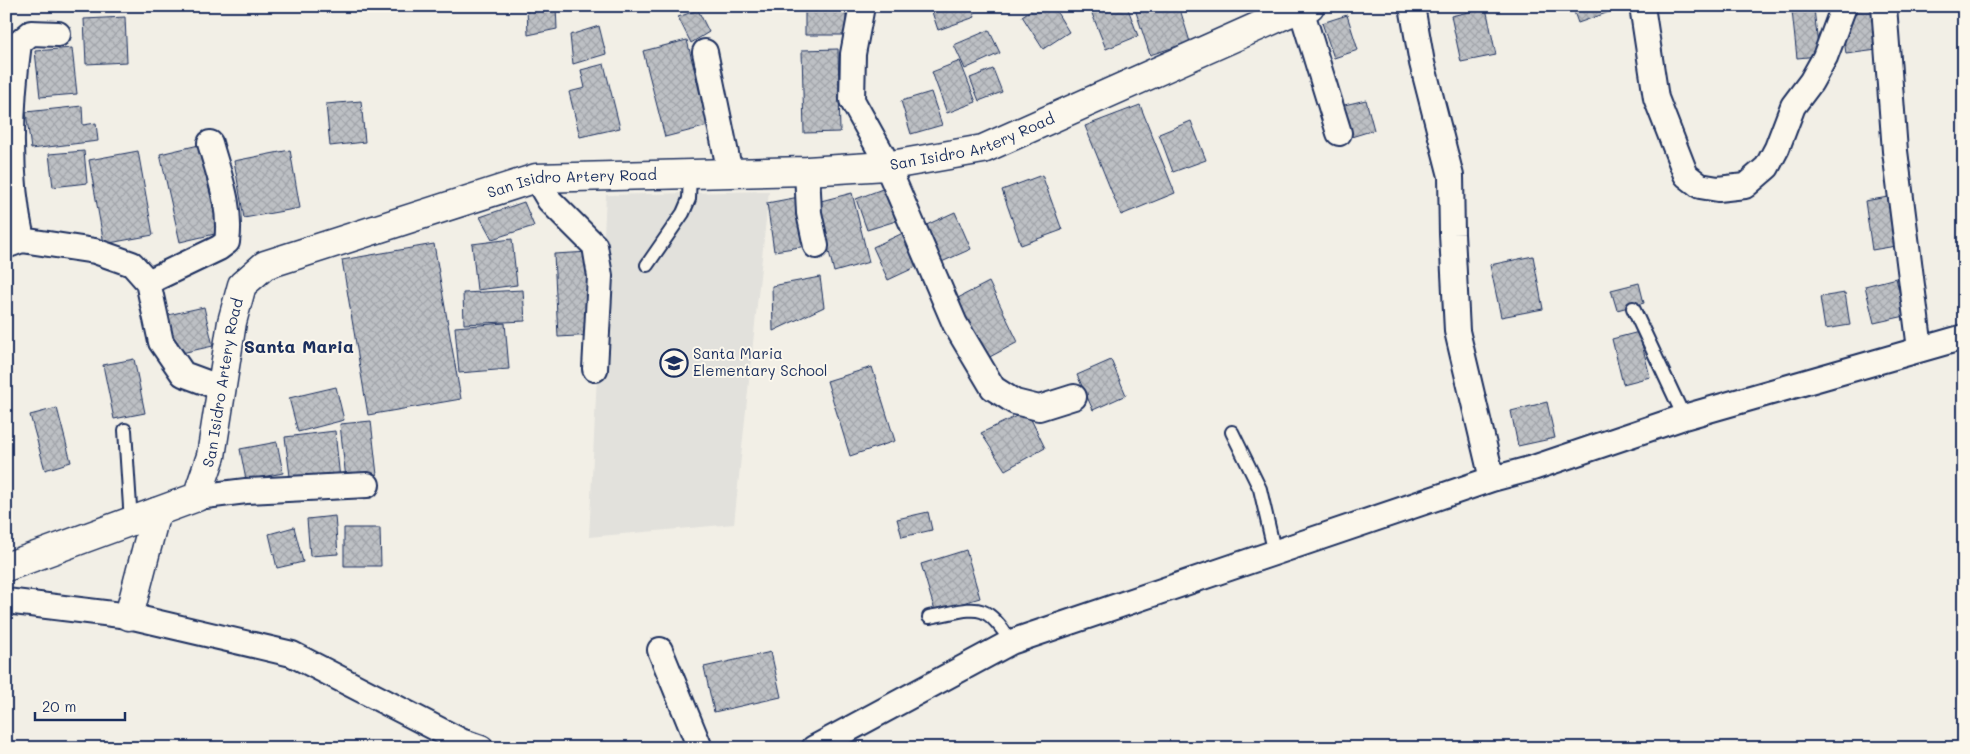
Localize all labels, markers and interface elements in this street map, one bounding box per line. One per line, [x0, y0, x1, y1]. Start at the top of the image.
street label: San Isidro Artery Road [888, 108, 1057, 174]
street label: San Isidro Artery Road [484, 164, 657, 202]
street label: San Isidro Artery Road [197, 296, 247, 470]
district label: Santa Maria [244, 334, 354, 358]
place label: Santa Maria Elementary School [693, 343, 828, 380]
school or university icon: Santa Maria Elementary School [659, 348, 689, 378]
scale bar [35, 689, 125, 721]
text: 20 m [42, 696, 76, 716]

